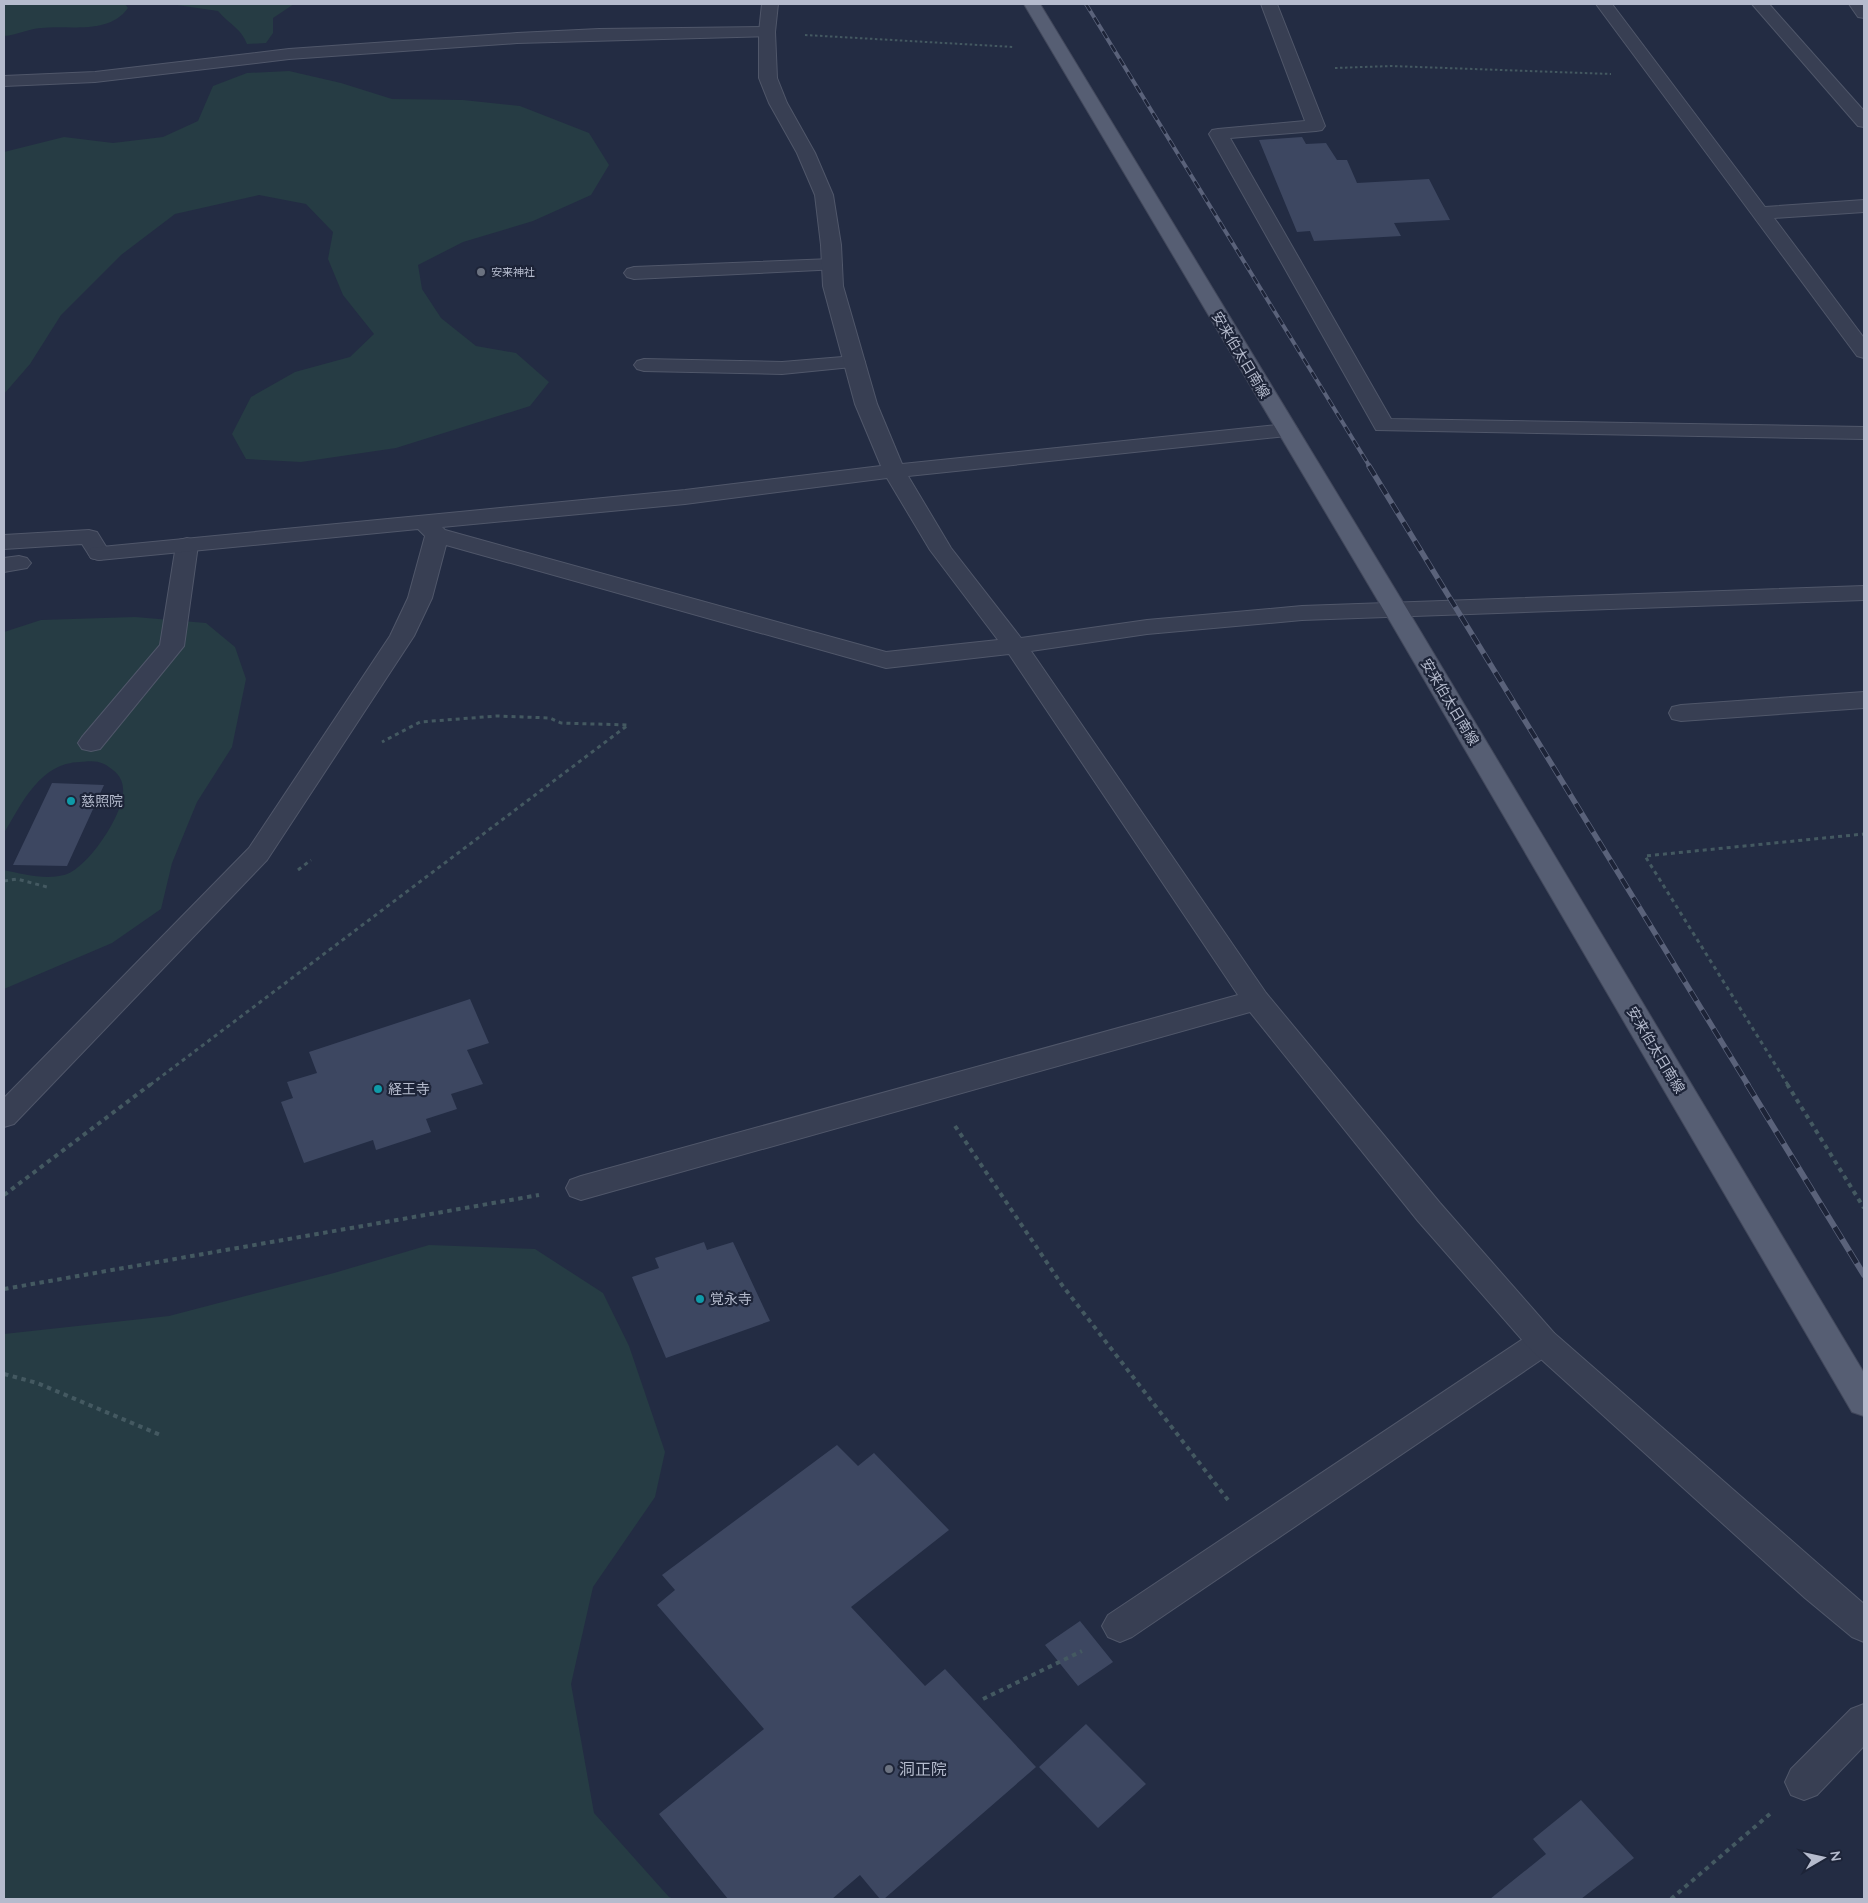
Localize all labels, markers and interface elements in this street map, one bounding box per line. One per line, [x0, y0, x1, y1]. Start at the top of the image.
place label: 安来神社 [491, 265, 535, 279]
marker: 安来神社 [475, 266, 487, 278]
street label: 安来伯太日南線 [1208, 308, 1274, 402]
street label: 安来伯太日南線 [1417, 655, 1483, 749]
place label: 慈照院 [81, 792, 123, 810]
marker: 慈照院 [65, 795, 77, 807]
street label: 安来伯太日南線 [1623, 1003, 1689, 1097]
place label: 経王寺 [388, 1080, 430, 1098]
marker: 経王寺 [372, 1083, 384, 1095]
place label: 覚永寺 [710, 1290, 752, 1308]
marker: 覚永寺 [694, 1293, 706, 1305]
place label: 洞正院 [899, 1759, 947, 1779]
marker: 洞正院 [883, 1763, 895, 1775]
north arrow [1798, 1833, 1848, 1883]
text: N [1826, 1849, 1846, 1862]

